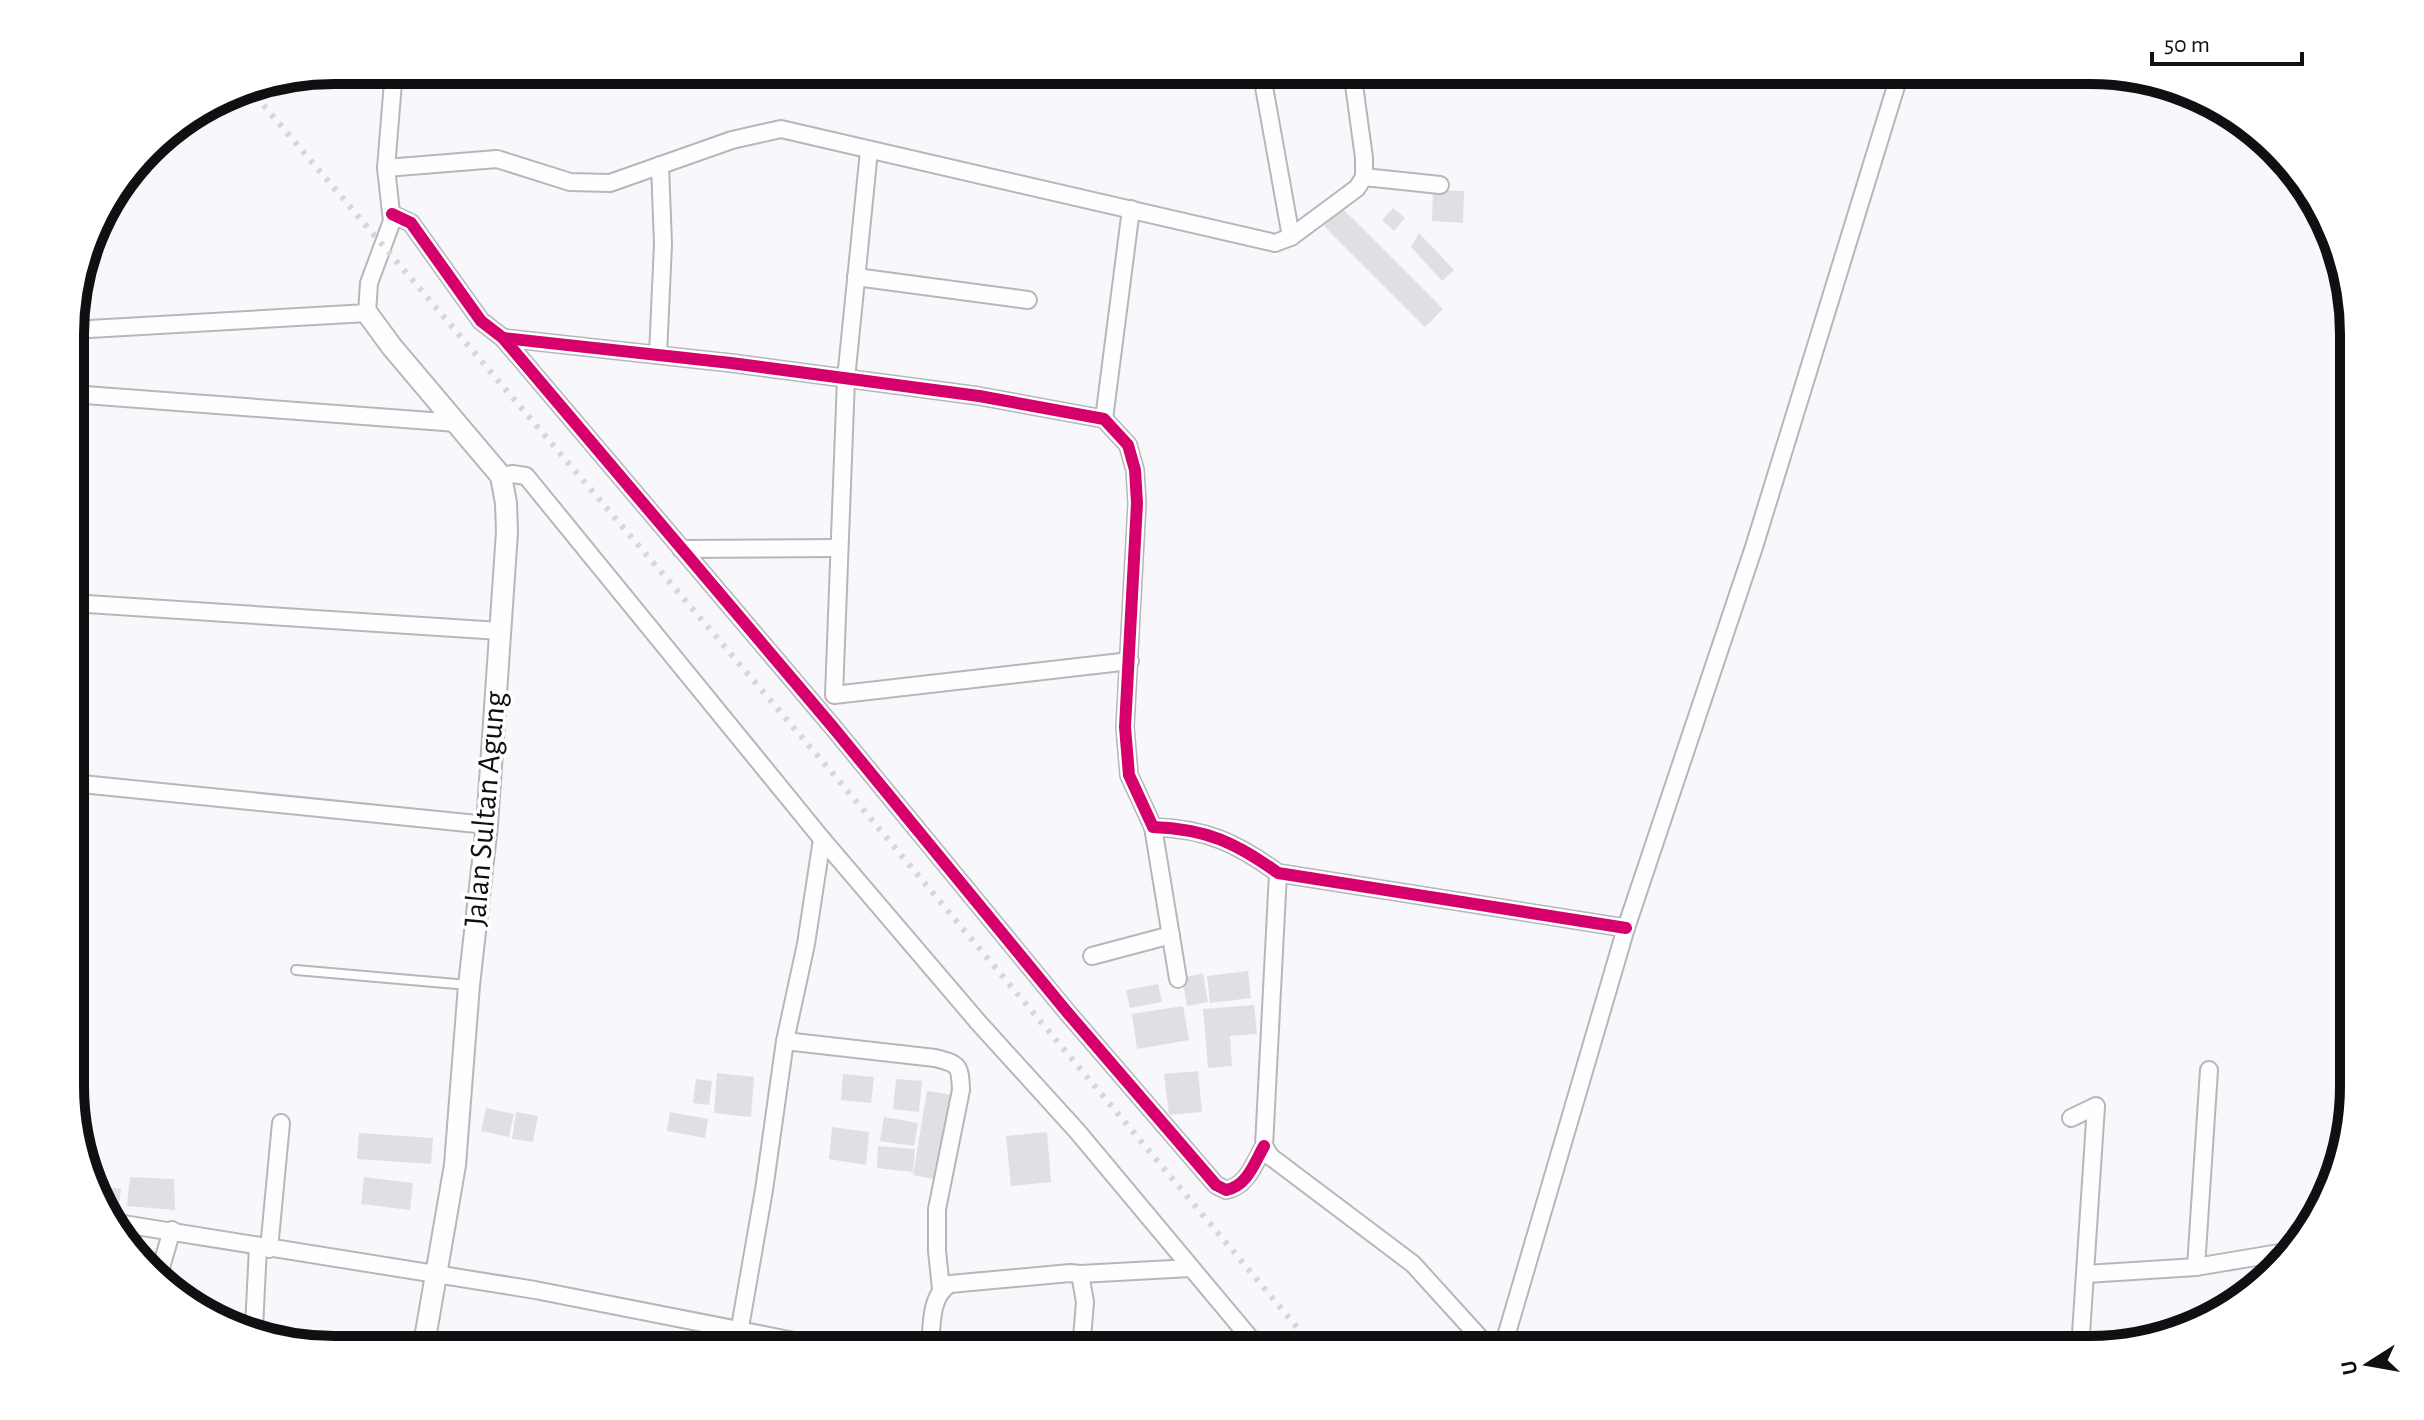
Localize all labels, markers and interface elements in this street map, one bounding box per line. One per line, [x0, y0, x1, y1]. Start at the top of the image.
scale bar [2152, 16, 2302, 66]
text: 50 m [2164, 33, 2210, 57]
street label: Jalan Sultan Agung [459, 690, 511, 928]
north arrow [2328, 1324, 2408, 1404]
text: U [2337, 1359, 2361, 1377]

